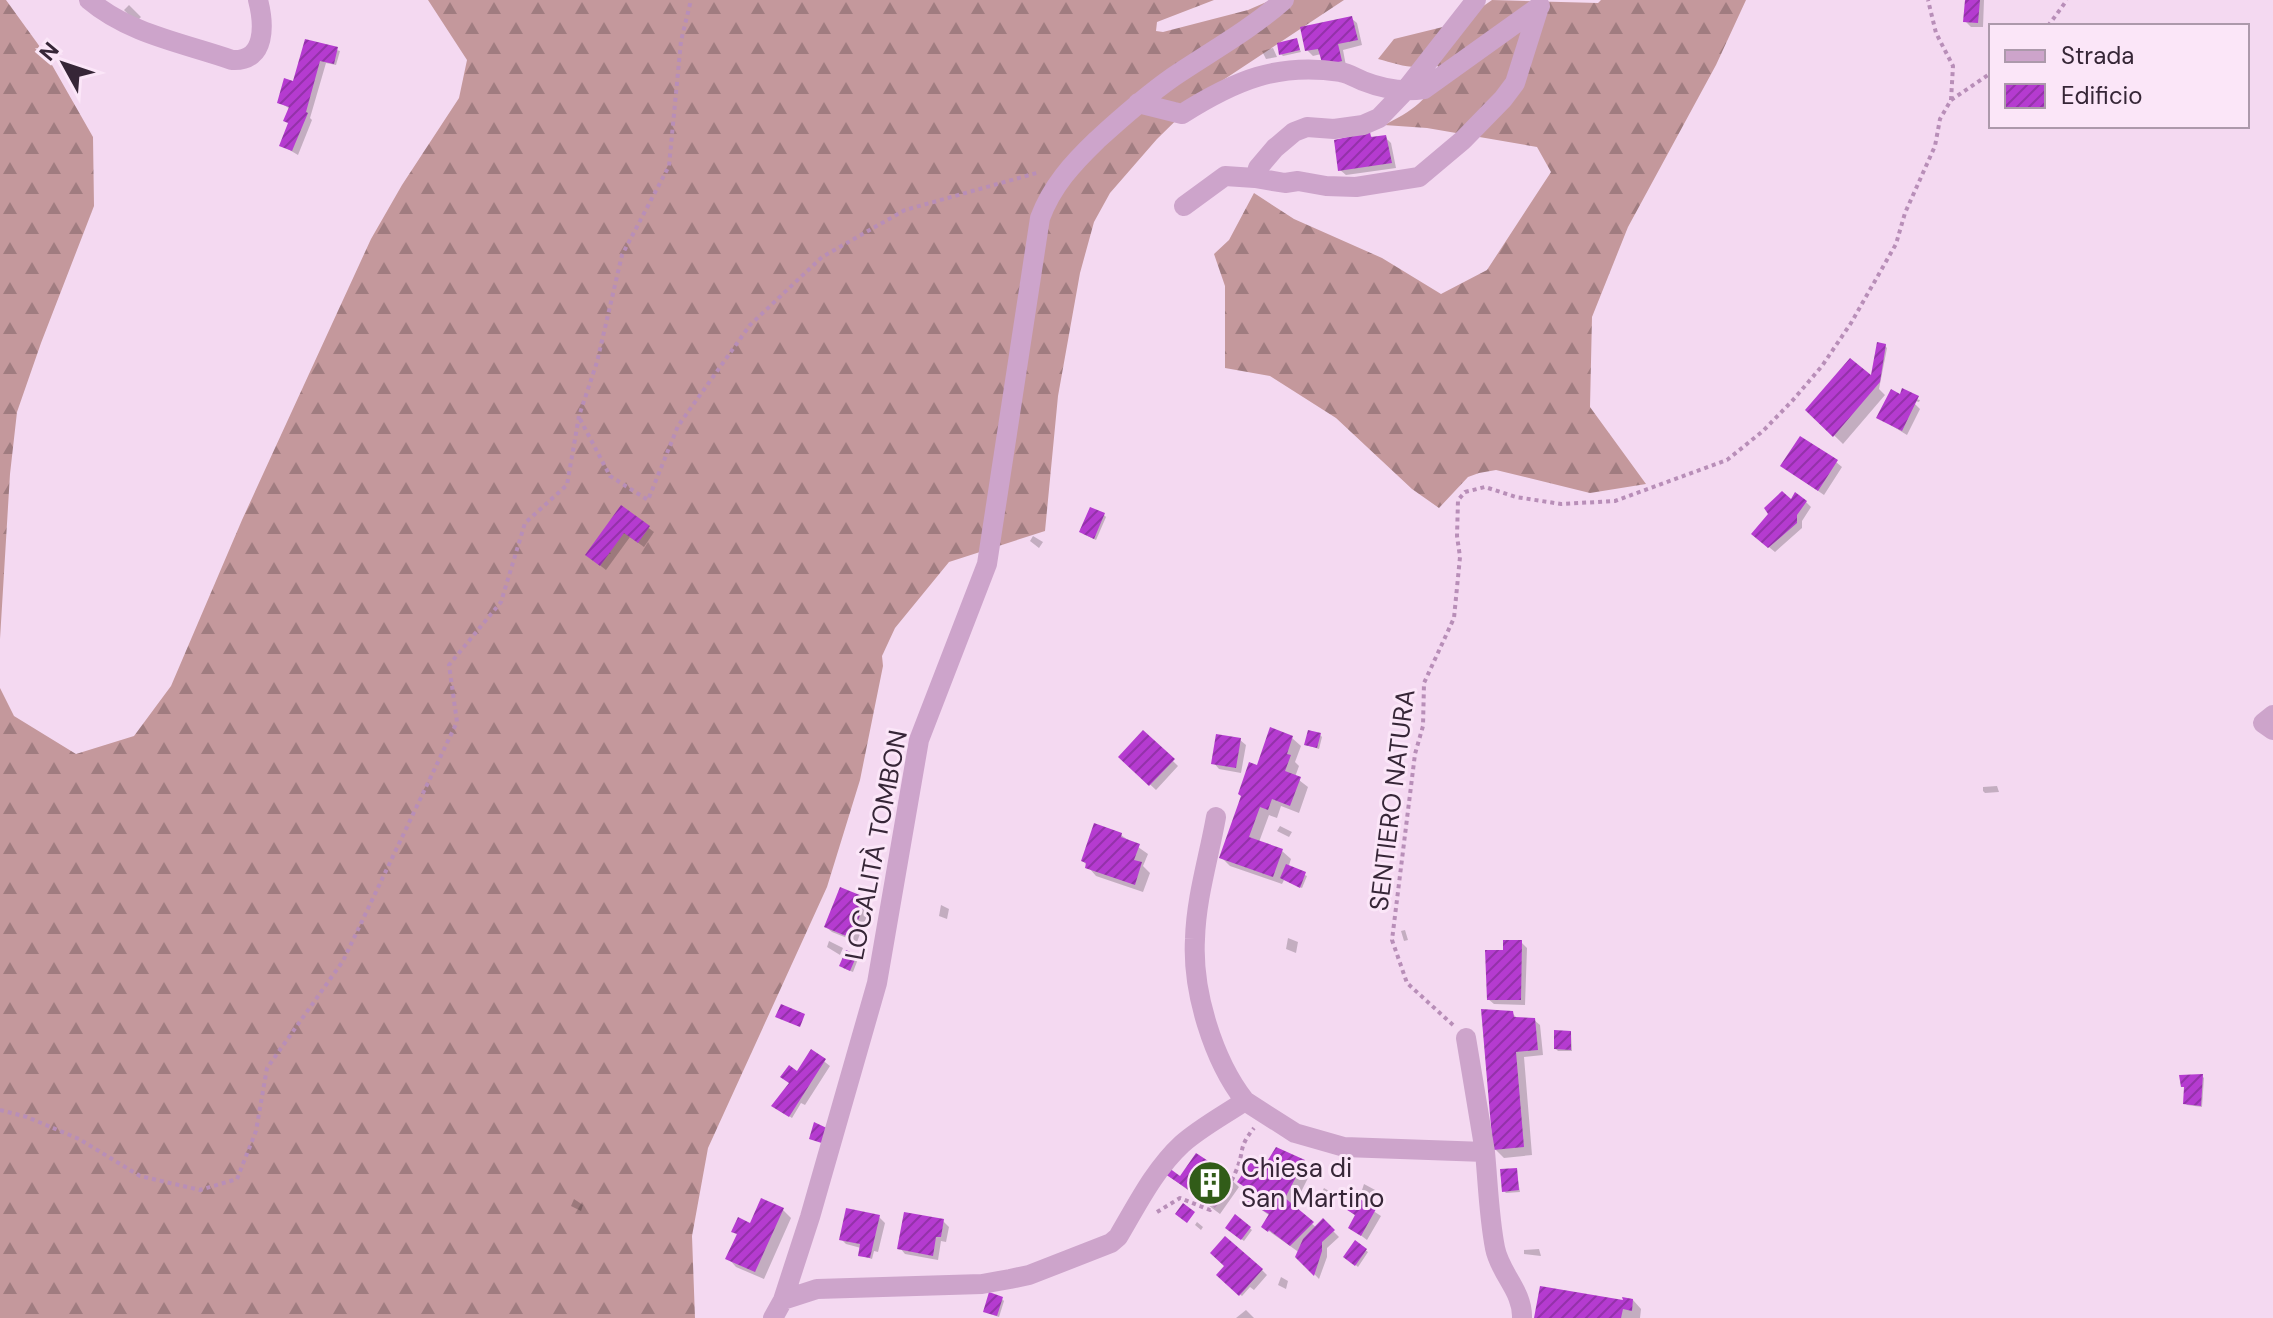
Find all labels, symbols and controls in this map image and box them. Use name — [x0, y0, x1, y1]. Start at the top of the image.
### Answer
north arrow — [24, 24, 104, 104]
legend — [1989, 24, 2249, 128]
text: N — [33, 36, 65, 67]
text: Strada — [2061, 40, 2134, 71]
text: Edificio — [2061, 80, 2143, 111]
street label: SENTIERO NATURA — [1362, 687, 1422, 913]
street label: LOCALITÀ TOMBON — [837, 727, 915, 963]
place label: Chiesa di San Martino — [1241, 1151, 1384, 1215]
building icon: Chiesa di San Martino — [1186, 1159, 1234, 1207]

